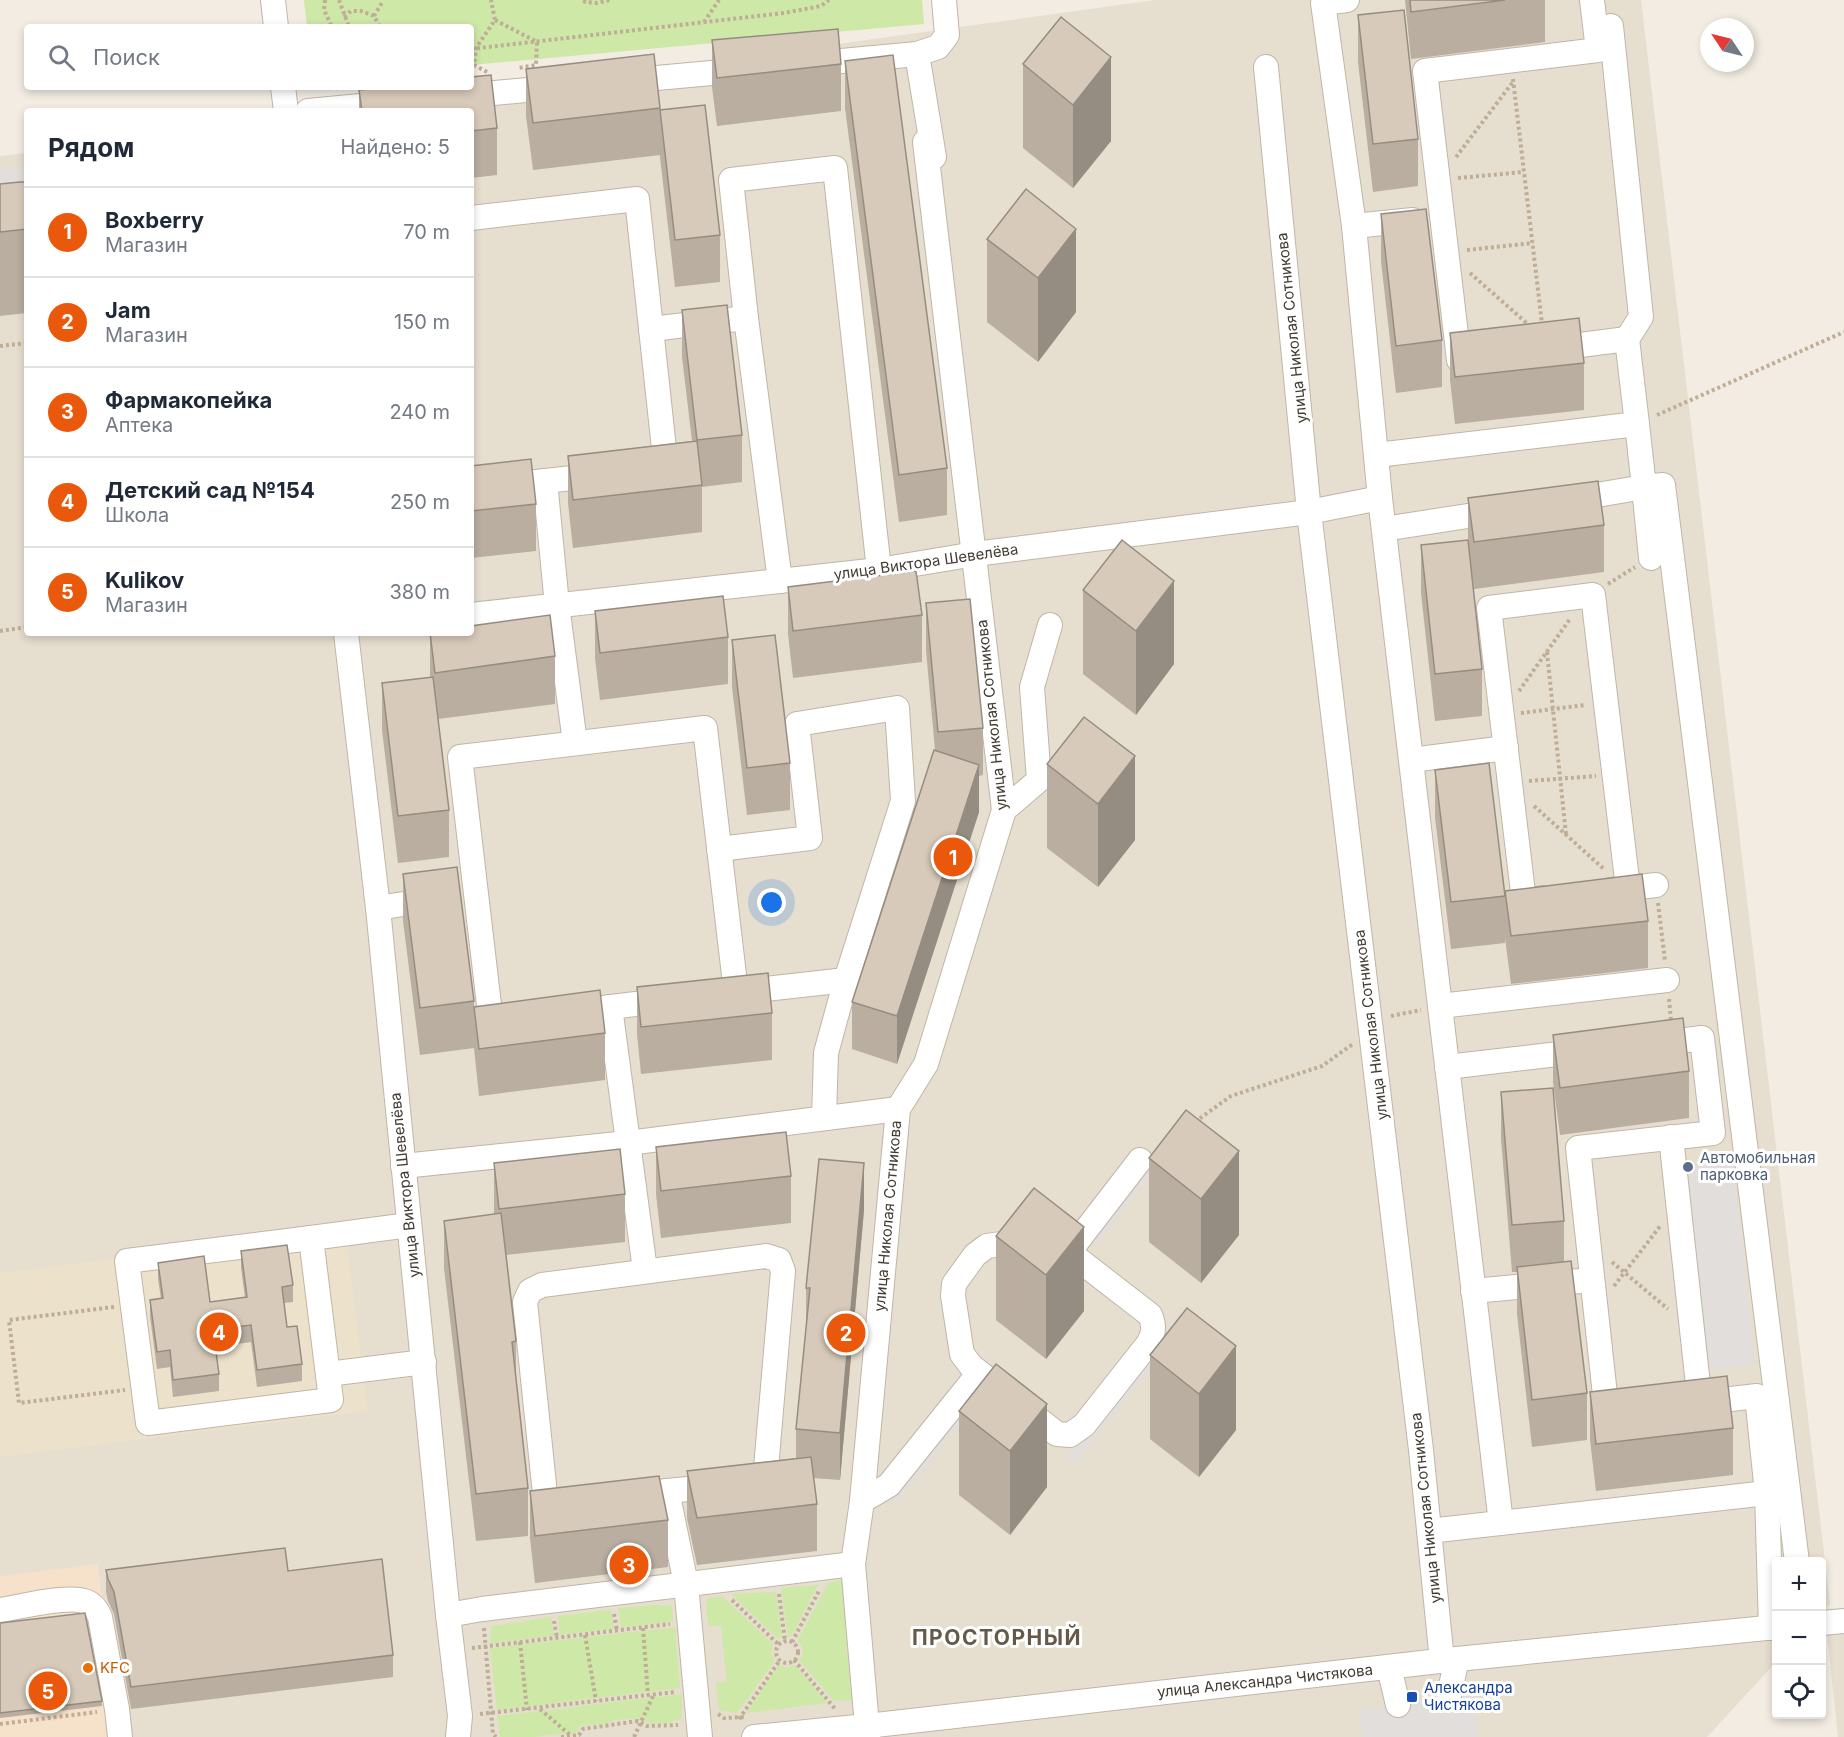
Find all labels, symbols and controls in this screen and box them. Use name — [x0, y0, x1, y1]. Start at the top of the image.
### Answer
north arrow — [1700, 18, 1754, 72]
search box — [24, 24, 474, 90]
icon: search — [45, 41, 78, 74]
text: Поиск — [93, 44, 160, 70]
text: Рядом — [48, 132, 134, 163]
text: Найдено: 5 — [340, 135, 450, 159]
text: Boxberry — [105, 207, 204, 233]
text: 1 — [63, 220, 72, 244]
text: 70 m — [403, 220, 450, 244]
street label: улица Николая Сотникова — [1272, 232, 1311, 424]
text: Магазин — [105, 233, 188, 257]
text: Jam — [105, 297, 151, 323]
text: 2 — [61, 310, 74, 334]
text: 150 m — [394, 310, 450, 334]
text: Магазин — [105, 323, 188, 347]
text: Фармакопейка — [105, 387, 272, 413]
text: 3 — [61, 400, 74, 424]
text: 240 m — [389, 400, 450, 424]
text: Аптека — [105, 413, 173, 437]
text: Детский сад №154 — [105, 477, 315, 503]
text: 4 — [61, 490, 74, 514]
text: 250 m — [390, 490, 450, 514]
text: Школа — [105, 503, 169, 527]
street label: улица Виктора Шевелёва — [833, 539, 1019, 584]
text: Kulikov — [105, 567, 184, 593]
text: 5 — [61, 580, 74, 604]
text: 380 m — [390, 580, 450, 604]
text: Магазин — [105, 593, 188, 617]
street label: улица Николая Сотникова — [972, 619, 1011, 811]
pin: 1 — [934, 834, 972, 880]
your location — [757, 888, 786, 917]
street label: улица Николая Сотникова — [1349, 929, 1392, 1121]
street label: улица Виктора Шевелёва — [385, 1092, 424, 1279]
street label: улица Николая Сотникова — [870, 1120, 905, 1312]
place label: Автомобильная парковка — [1700, 1148, 1815, 1184]
marker: Автомобильная парковка — [1681, 1160, 1695, 1174]
pin: 4 — [200, 1310, 238, 1354]
pin: 2 — [826, 1310, 866, 1356]
street label: улица Николая Сотникова — [1406, 1412, 1445, 1604]
pin: 3 — [610, 1542, 648, 1588]
map controls — [1772, 1557, 1826, 1719]
button: + — [1772, 1557, 1826, 1611]
button: − — [1772, 1611, 1826, 1665]
district label: ПРОСТОРНЫЙ — [912, 1624, 1082, 1650]
place label: KFC — [100, 1658, 130, 1677]
street label: улица Александра Чистякова — [1156, 1660, 1374, 1701]
marker: KFC — [81, 1661, 95, 1675]
button: locate — [1772, 1665, 1826, 1719]
pin: 5 — [28, 1668, 68, 1714]
place label: Александра Чистякова — [1424, 1678, 1513, 1714]
marker: Александра Чистякова — [1405, 1690, 1419, 1704]

